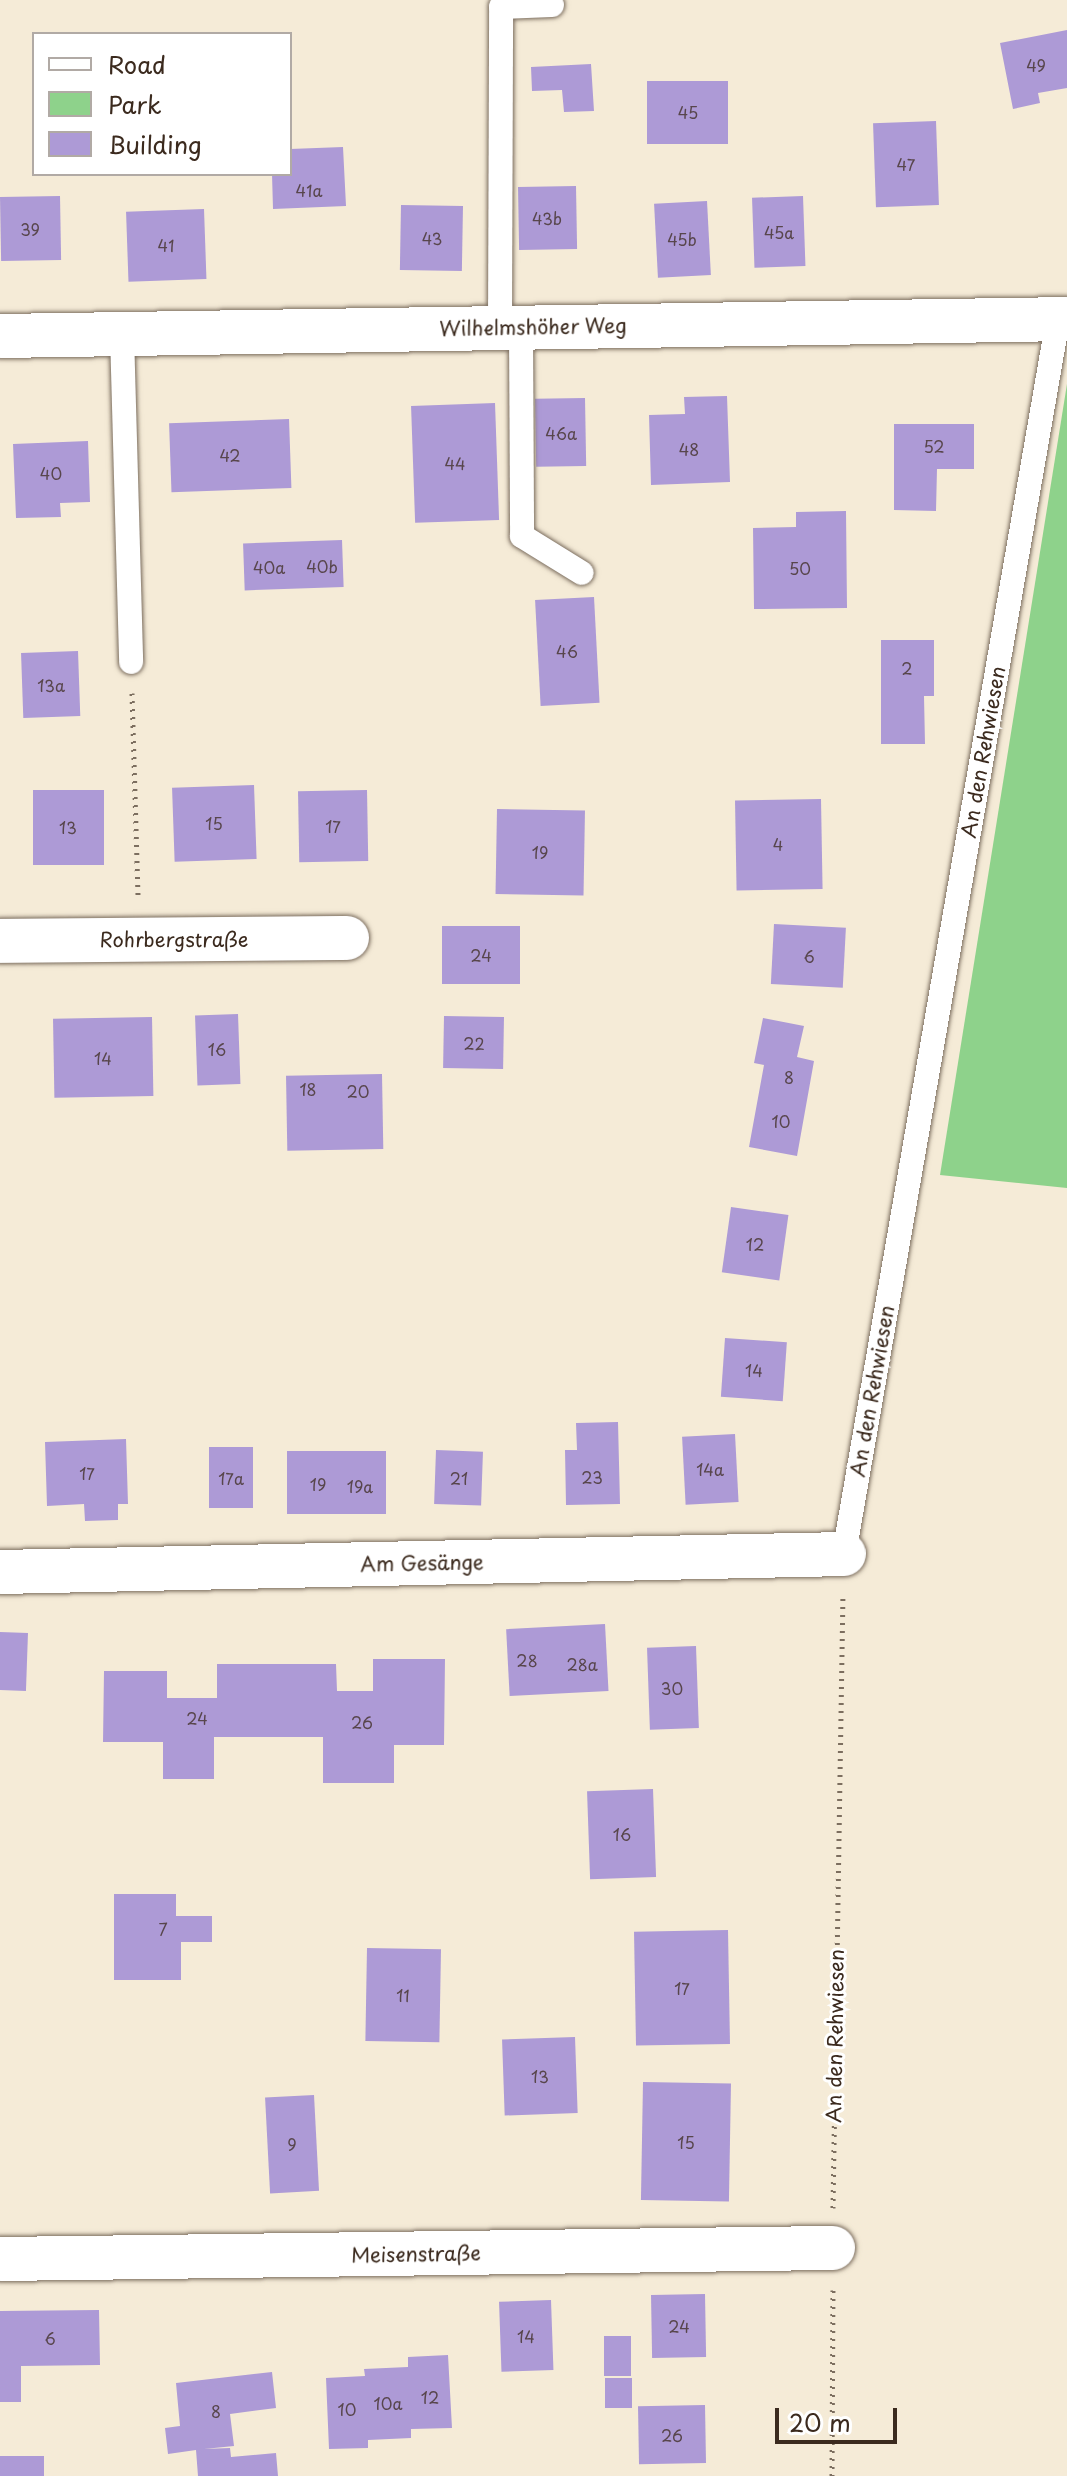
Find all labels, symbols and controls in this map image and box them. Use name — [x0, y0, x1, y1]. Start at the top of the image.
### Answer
legend — [32, 32, 292, 176]
text: Road — [108, 46, 166, 82]
house number: 49 — [1026, 55, 1046, 75]
text: Park — [108, 86, 162, 122]
house number: 45 — [678, 102, 698, 122]
text: Building — [108, 126, 202, 162]
house number: 47 — [897, 154, 915, 174]
house number: 41a — [296, 180, 322, 200]
house number: 43b — [532, 208, 562, 228]
house number: 39 — [20, 219, 40, 239]
house number: 45a — [764, 222, 794, 242]
house number: 43 — [422, 228, 442, 248]
house number: 45b — [667, 229, 697, 249]
house number: 41 — [158, 235, 174, 255]
street label: Wilhelmshöher Weg — [438, 313, 628, 341]
house number: 46a — [545, 423, 577, 443]
house number: 52 — [923, 436, 945, 456]
house number: 48 — [679, 439, 699, 459]
house number: 42 — [219, 445, 241, 465]
house number: 44 — [444, 453, 466, 473]
house number: 40 — [40, 463, 62, 483]
house number: 40b — [306, 556, 338, 576]
house number: 40a — [253, 557, 285, 577]
house number: 50 — [789, 558, 811, 578]
house number: 46 — [556, 641, 578, 661]
house number: 2 — [901, 658, 913, 678]
street label: An den Rehwiesen — [956, 665, 1010, 839]
house number: 13a — [37, 675, 65, 695]
house number: 15 — [205, 813, 223, 833]
house number: 17 — [325, 816, 341, 836]
house number: 13 — [59, 817, 77, 837]
house number: 4 — [773, 834, 783, 854]
house number: 19 — [532, 842, 548, 862]
street label: Rohrbergstraße — [100, 927, 248, 951]
house number: 24 — [470, 945, 492, 965]
house number: 6 — [803, 946, 815, 966]
house number: 22 — [463, 1033, 485, 1053]
house number: 16 — [208, 1039, 226, 1059]
house number: 14 — [94, 1048, 112, 1068]
house number: 8 — [784, 1067, 794, 1087]
house number: 18 — [299, 1079, 317, 1099]
house number: 20 — [347, 1081, 369, 1101]
house number: 10 — [772, 1111, 790, 1131]
house number: 12 — [746, 1234, 764, 1254]
street label: An den Rehwiesen — [845, 1304, 899, 1478]
house number: 14 — [745, 1360, 763, 1380]
house number: 14a — [696, 1459, 724, 1479]
house number: 17 — [79, 1463, 95, 1483]
house number: 23 — [581, 1467, 603, 1487]
house number: 17a — [218, 1468, 244, 1488]
house number: 21 — [450, 1468, 468, 1488]
house number: 19 — [310, 1474, 326, 1494]
house number: 19a — [347, 1476, 373, 1496]
street label: Am Gesänge — [361, 1550, 483, 1576]
house number: 28 — [516, 1650, 538, 1670]
house number: 28a — [566, 1654, 598, 1674]
house number: 30 — [661, 1678, 683, 1698]
house number: 24 — [186, 1708, 208, 1728]
house number: 26 — [351, 1712, 373, 1732]
house number: 16 — [613, 1824, 631, 1844]
house number: 7 — [158, 1919, 168, 1939]
street label: An den Rehwiesen — [821, 1949, 849, 2123]
house number: 17 — [674, 1978, 690, 1998]
house number: 11 — [396, 1985, 410, 2005]
house number: 13 — [531, 2066, 549, 2086]
house number: 15 — [677, 2132, 695, 2152]
house number: 9 — [287, 2134, 297, 2154]
street label: Meisenstraße — [351, 2241, 481, 2267]
house number: 24 — [668, 2316, 690, 2336]
house number: 14 — [517, 2326, 535, 2346]
house number: 6 — [44, 2328, 56, 2348]
house number: 12 — [421, 2387, 439, 2407]
scale bar — [779, 2392, 901, 2442]
house number: 10a — [374, 2393, 402, 2413]
house number: 10 — [338, 2399, 356, 2419]
house number: 8 — [211, 2401, 221, 2421]
text: 20 m — [789, 2404, 851, 2440]
house number: 26 — [661, 2425, 683, 2445]

